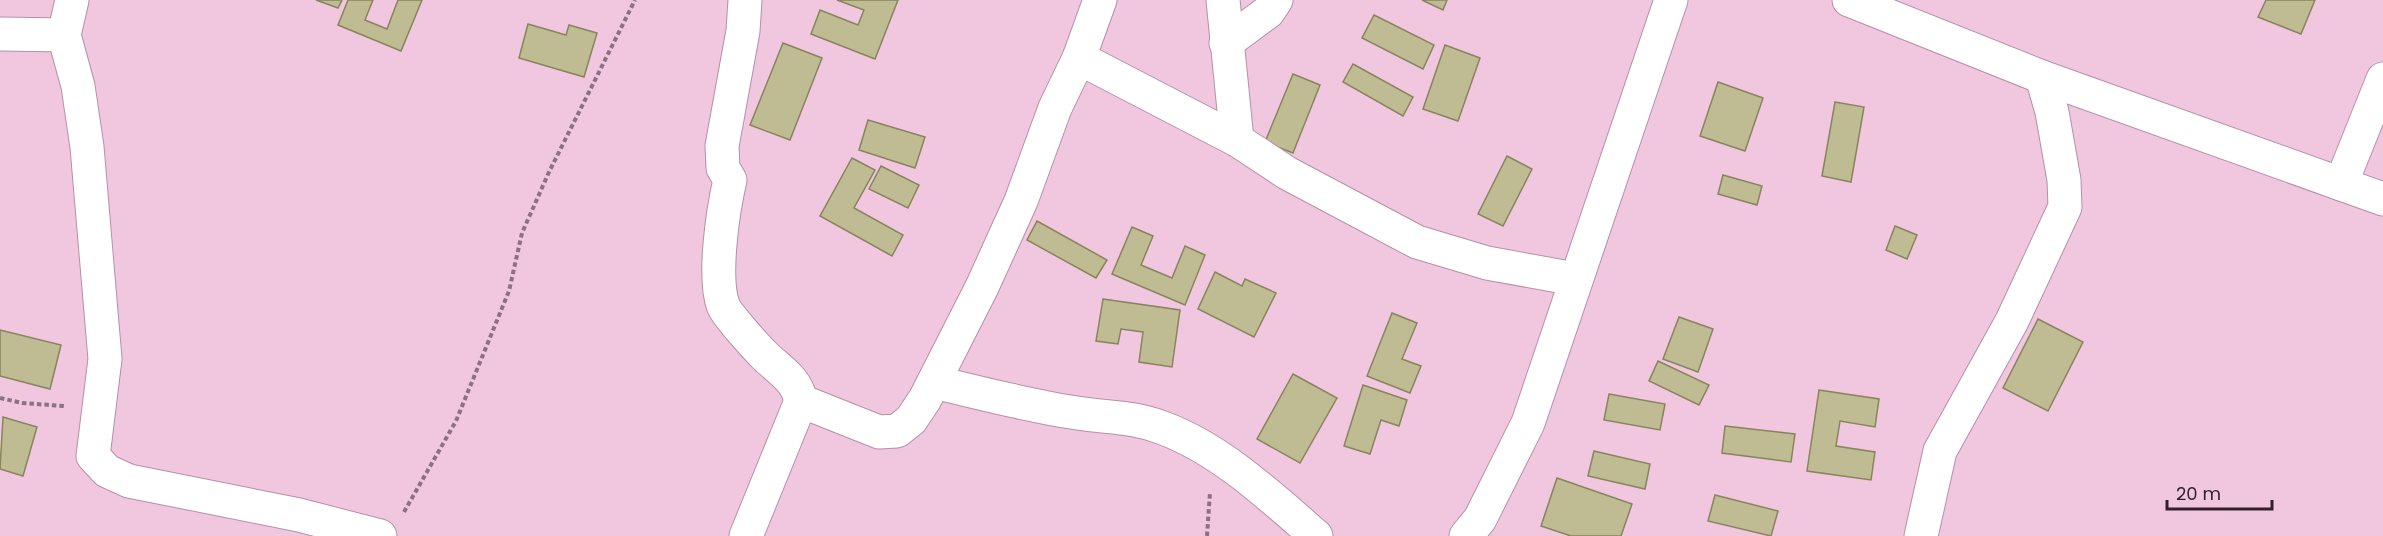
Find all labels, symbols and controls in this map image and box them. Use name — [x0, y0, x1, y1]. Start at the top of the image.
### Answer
scale bar — [2167, 473, 2272, 511]
text: 20 m — [2176, 481, 2221, 506]

